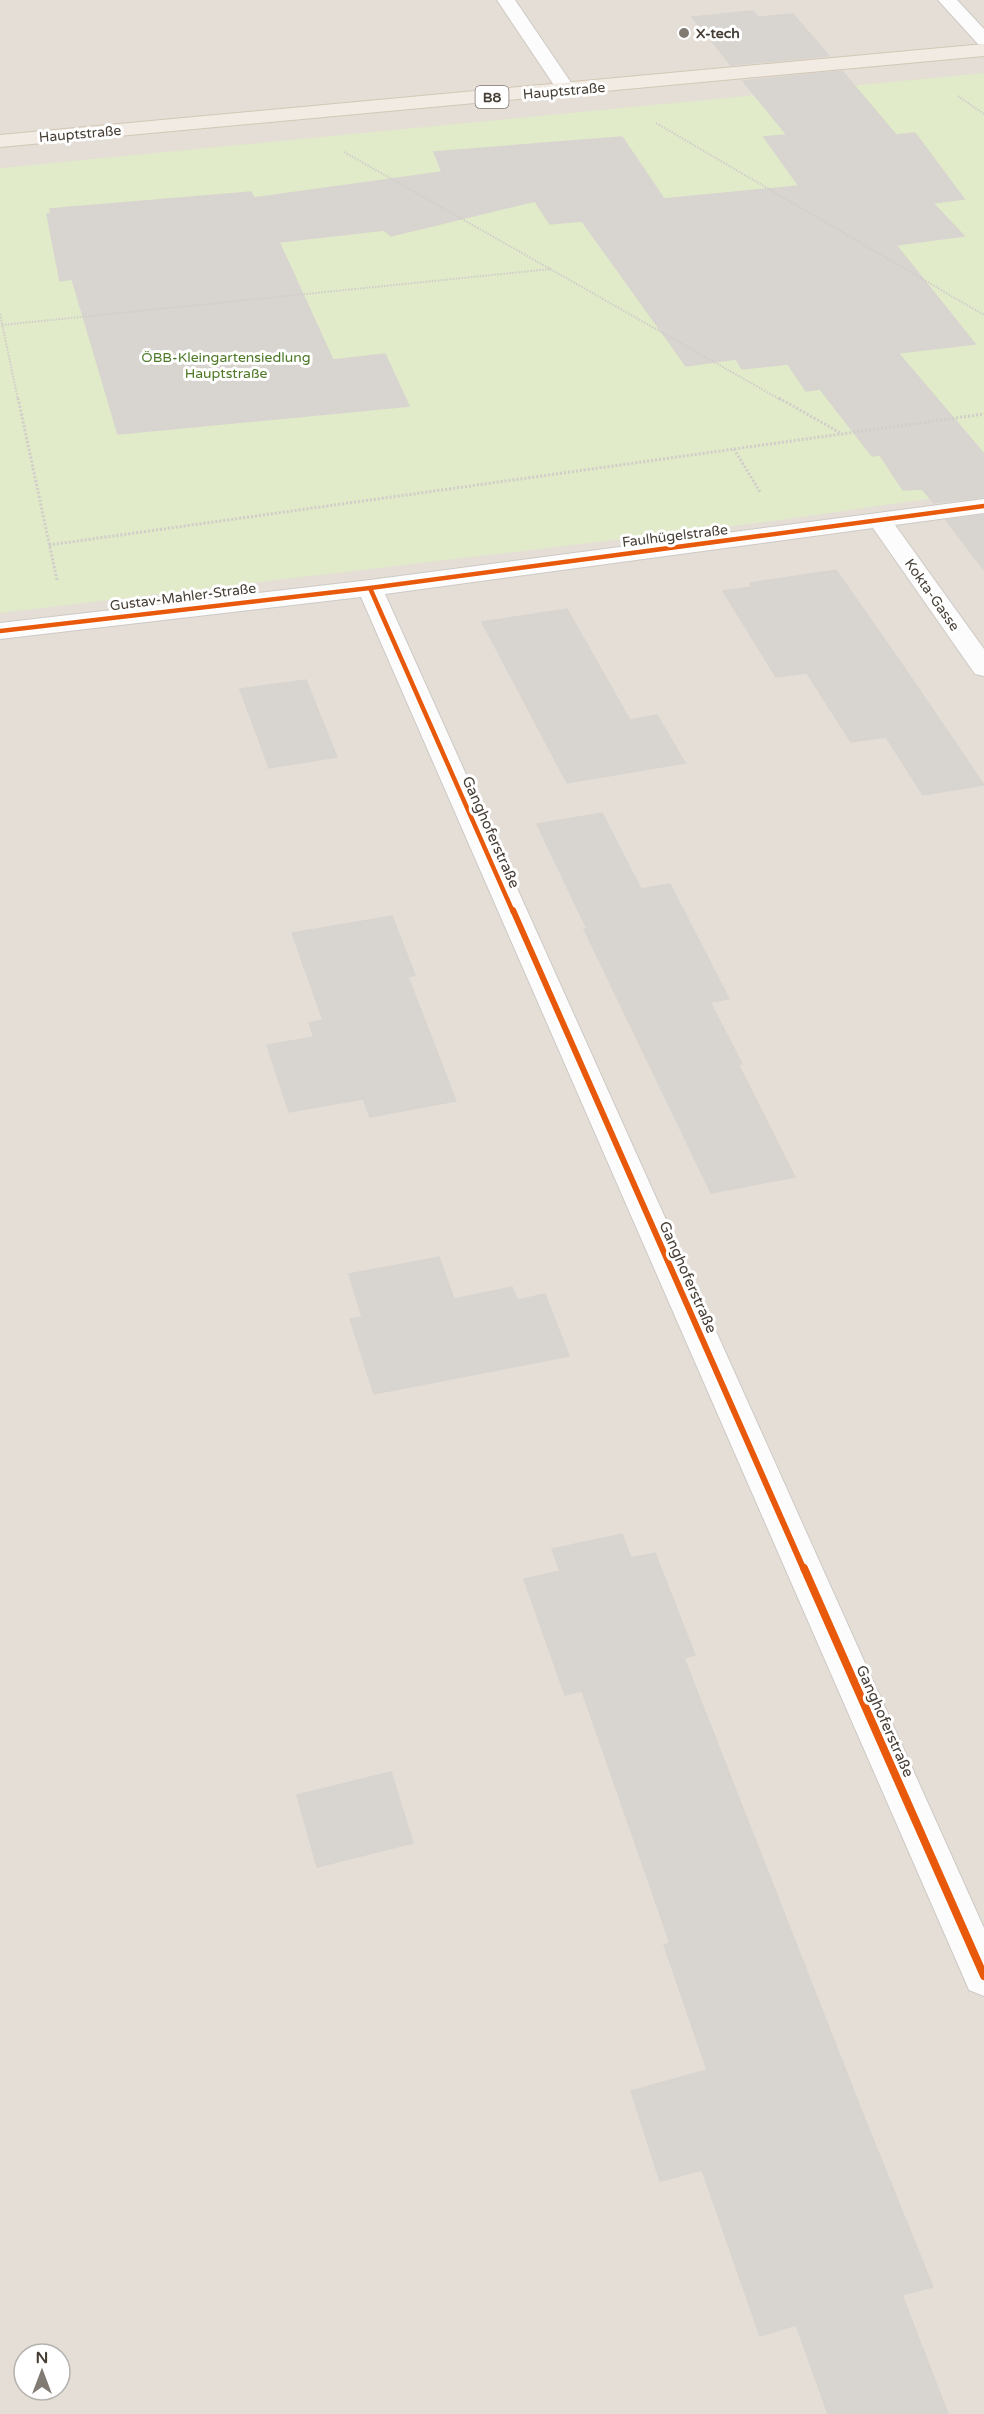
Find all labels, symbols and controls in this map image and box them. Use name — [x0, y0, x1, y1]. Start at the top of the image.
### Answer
place label: X-tech — [696, 25, 740, 42]
marker: X-tech — [677, 26, 691, 40]
street label: Hauptstraße — [522, 79, 606, 103]
road number: B8 — [476, 86, 508, 108]
street label: Hauptstraße — [38, 122, 122, 146]
park label: ÖBB-Kleingartensiedlung Hauptstraße — [141, 349, 311, 382]
street label: Faulhügelstraße — [621, 521, 729, 551]
street label: Kokta-Gasse — [901, 556, 963, 634]
street label: Gustav-Mahler-Straße — [109, 580, 257, 614]
street label: Ganghoferstraße — [458, 773, 524, 891]
street label: Ganghoferstraße — [655, 1218, 721, 1336]
street label: Ganghoferstraße — [852, 1662, 918, 1780]
north arrow — [12, 2342, 72, 2402]
text: N — [36, 2348, 48, 2368]

